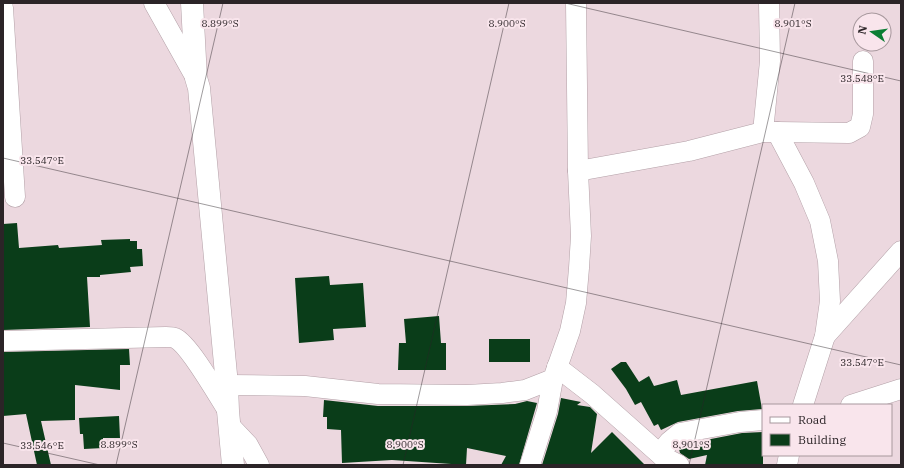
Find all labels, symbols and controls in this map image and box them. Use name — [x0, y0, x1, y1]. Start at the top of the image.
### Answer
north arrow — [852, 12, 892, 52]
text: 8.899°S — [201, 17, 239, 30]
text: 8.900°S — [488, 17, 526, 30]
text: 8.901°S — [774, 17, 812, 30]
text: N — [854, 24, 870, 36]
text: 33.548°E — [840, 72, 884, 85]
text: 33.547°E — [20, 154, 64, 167]
text: 33.547°E — [840, 356, 884, 369]
legend — [762, 404, 892, 456]
text: Road — [798, 412, 827, 427]
text: Building — [798, 432, 846, 447]
text: 8.899°S — [100, 438, 138, 451]
text: 8.900°S — [386, 438, 424, 451]
text: 8.901°S — [672, 438, 710, 451]
text: 33.546°E — [20, 439, 64, 452]

